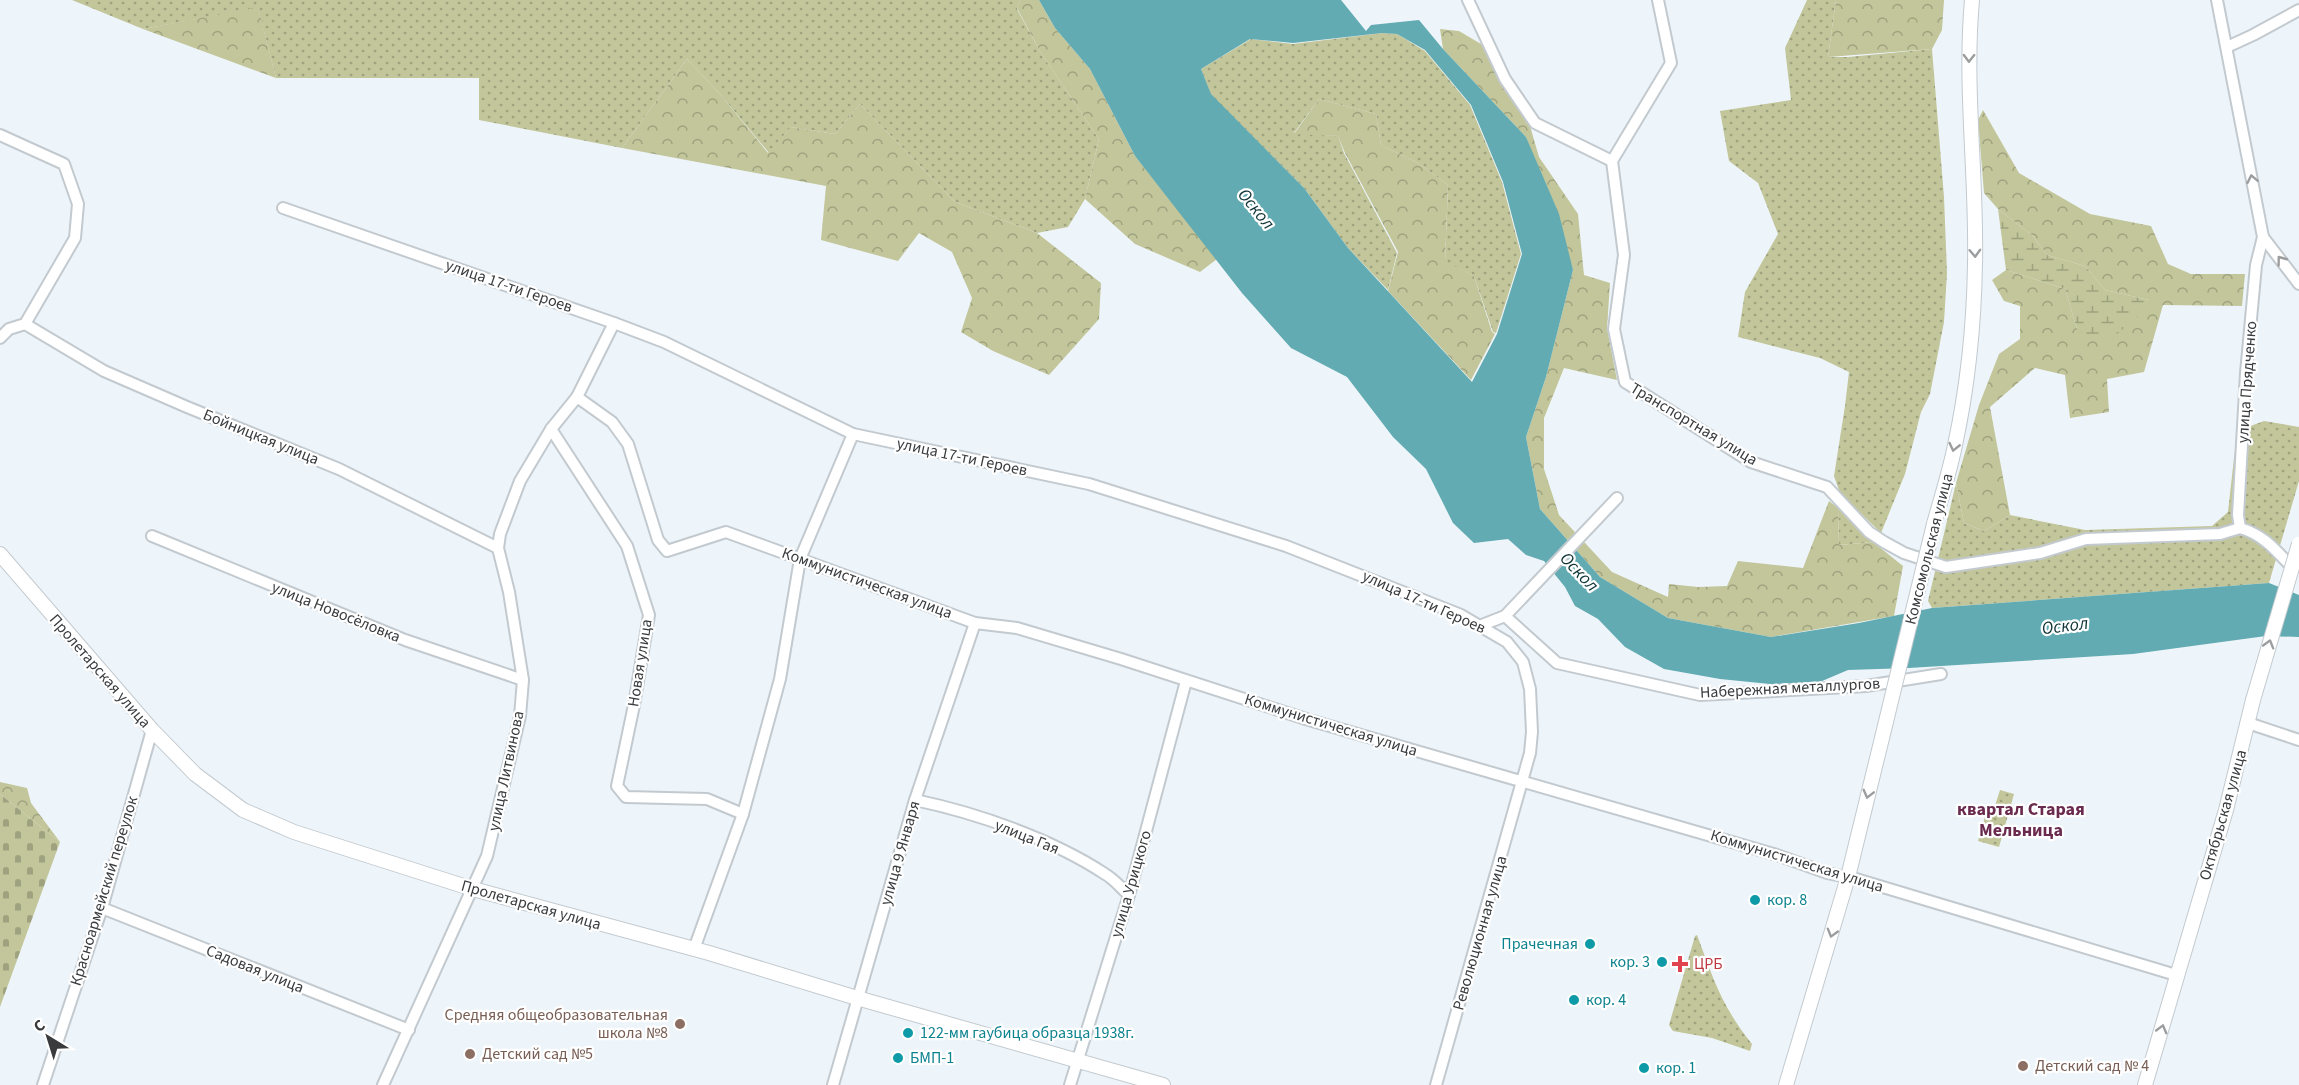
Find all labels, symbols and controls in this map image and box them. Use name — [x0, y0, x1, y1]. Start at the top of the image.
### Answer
one-way arrow — [1962, 54, 1975, 63]
one-way arrow — [2246, 175, 2259, 185]
water label: Оскол — [1232, 183, 1280, 235]
one-way arrow — [1969, 249, 1981, 258]
street label: улица 17-ти Героев — [443, 254, 575, 318]
one-way arrow — [2278, 256, 2289, 267]
street label: улица Прядченко — [2232, 320, 2262, 444]
street label: Транспортная улица — [1626, 377, 1762, 471]
street label: Бойницкая улица — [200, 404, 322, 470]
street label: улица 17-ти Героев — [895, 432, 1029, 482]
one-way arrow — [1949, 441, 1962, 451]
street label: Комсомольская улица — [1900, 471, 1958, 627]
street label: Коммунистическая улица — [779, 542, 955, 624]
water label: Оскол — [1554, 547, 1604, 597]
street label: улица 17-ти Героев — [1359, 565, 1489, 639]
street label: улица Новосёловка — [268, 576, 404, 648]
street label: Пролетарская улица — [44, 609, 156, 733]
water label: Оскол — [2040, 611, 2090, 641]
street label: Новая улица — [622, 617, 658, 709]
one-way arrow — [2262, 639, 2275, 649]
street label: Набережная металлургов — [1699, 672, 1881, 704]
street label: Коммунистическая улица — [1242, 688, 1420, 762]
street label: улица Литвинова — [482, 709, 530, 833]
street label: Октябрьская улица — [2194, 747, 2252, 883]
one-way arrow — [1863, 789, 1876, 799]
street label: Красноармейский переулок — [65, 793, 143, 989]
district label: квартал Старая Мельница — [1957, 797, 2085, 843]
street label: улица 9 Января — [875, 798, 925, 908]
street label: улица Гая — [991, 814, 1063, 860]
street label: Коммунистическая улица — [1708, 824, 1886, 898]
street label: улица Урицкого — [1105, 828, 1157, 940]
street label: Революционная улица — [1447, 853, 1513, 1013]
street label: Пролетарская улица — [458, 874, 604, 936]
place label: кор. 8 — [1767, 889, 1807, 911]
marker: кор. 8 — [1748, 893, 1762, 907]
one-way arrow — [1827, 927, 1839, 938]
place label: Прачечная — [1501, 933, 1578, 955]
marker: Прачечная — [1583, 937, 1597, 951]
street label: Садовая улица — [203, 939, 307, 999]
place label: кор. 3 — [1610, 951, 1650, 973]
place label: ЦРБ — [1694, 953, 1722, 975]
marker: кор. 3 — [1655, 955, 1669, 969]
marker: ЦРБ — [1671, 955, 1689, 973]
place label: кор. 4 — [1586, 989, 1626, 1011]
marker: кор. 4 — [1567, 993, 1581, 1007]
place label: Средняя общеобразовательная школа №8 — [445, 1004, 668, 1044]
north arrow — [18, 1007, 78, 1067]
text: С — [29, 1014, 50, 1038]
marker: Средняя общеобразовательная школа №8 — [673, 1017, 687, 1031]
place label: 122-мм гаубица образца 1938г. — [920, 1022, 1134, 1044]
one-way arrow — [2155, 1024, 2167, 1035]
marker: 122-мм гаубица образца 1938г. — [901, 1026, 915, 1040]
place label: Детский сад №5 — [482, 1043, 593, 1065]
marker: Детский сад №5 — [463, 1047, 477, 1061]
place label: БМП-1 — [910, 1047, 954, 1069]
marker: БМП-1 — [891, 1051, 905, 1065]
place label: Детский сад № 4 — [2035, 1055, 2149, 1077]
place label: кор. 1 — [1656, 1057, 1696, 1079]
marker: Детский сад № 4 — [2016, 1059, 2030, 1073]
marker: кор. 1 — [1637, 1061, 1651, 1075]

